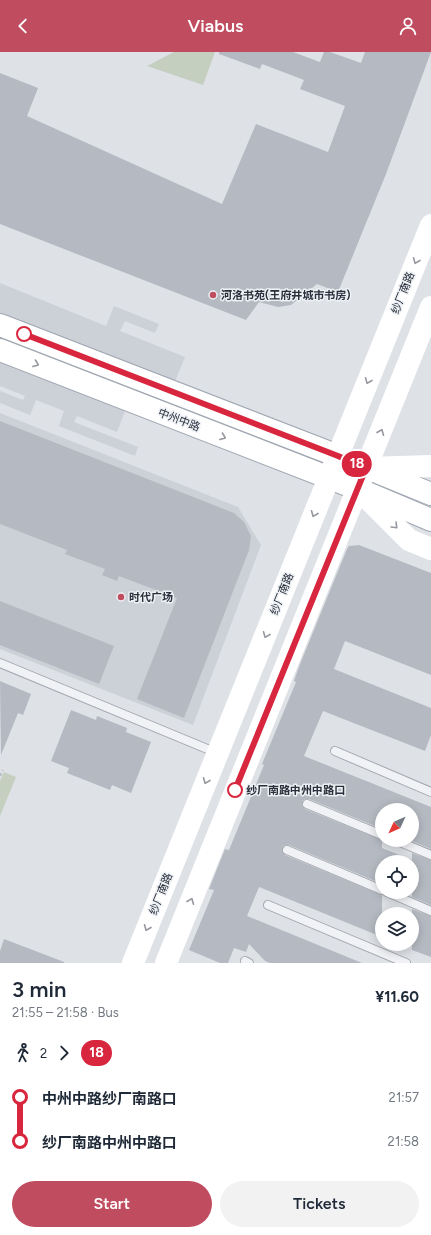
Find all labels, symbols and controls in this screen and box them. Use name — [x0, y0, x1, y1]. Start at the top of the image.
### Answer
icon: back — [12, 15, 34, 37]
text: Viabus — [188, 15, 243, 37]
icon: person — [397, 15, 419, 37]
one-way arrow — [413, 257, 421, 264]
street label: 纱厂南路 — [389, 270, 417, 316]
place label: 河洛书苑(王府井城市书房) — [221, 289, 350, 302]
marker: 河洛书苑(王府井城市书房) — [208, 290, 218, 300]
unlabelled marker — [16, 326, 32, 342]
one-way arrow — [33, 359, 40, 367]
one-way arrow — [364, 378, 372, 385]
street label: 中州中路 — [156, 406, 202, 434]
one-way arrow — [376, 428, 384, 435]
one-way arrow — [219, 432, 226, 440]
line badge: 18 — [339, 451, 375, 477]
text: 18 — [350, 455, 364, 472]
one-way arrow — [311, 511, 319, 518]
one-way arrow — [390, 521, 398, 529]
street label: 纱厂南路 — [268, 571, 296, 617]
place label: 时代广场 — [129, 591, 173, 604]
marker: 时代广场 — [116, 592, 126, 602]
one-way arrow — [262, 631, 270, 638]
one-way arrow — [203, 778, 211, 785]
marker: 纱厂南路中州中路口 — [227, 782, 243, 798]
place label: 纱厂南路中州中路口 — [246, 784, 345, 797]
north arrow — [375, 803, 419, 847]
map controls — [375, 803, 419, 951]
button: locate — [375, 855, 419, 899]
street label: 纱厂南路 — [147, 871, 175, 917]
one-way arrow — [186, 897, 194, 904]
button: layers — [375, 907, 419, 951]
one-way arrow — [144, 923, 152, 931]
text: 3 min — [12, 976, 66, 1003]
text: ¥11.60 — [375, 988, 419, 1006]
text: 21:55 – 21:58 · Bus — [12, 1005, 119, 1020]
icon: walk — [12, 1042, 34, 1064]
icon: forward — [53, 1042, 75, 1064]
text: 18 — [89, 1044, 104, 1061]
text: 2 — [40, 1046, 47, 1061]
text: 中州中路纱厂南路口 — [42, 1090, 177, 1108]
text: 21:57 — [389, 1090, 419, 1105]
text: 纱厂南路中州中路口 — [42, 1134, 177, 1152]
text: 21:58 — [388, 1134, 419, 1149]
button: Start — [12, 1181, 212, 1227]
button: Tickets — [220, 1181, 419, 1227]

